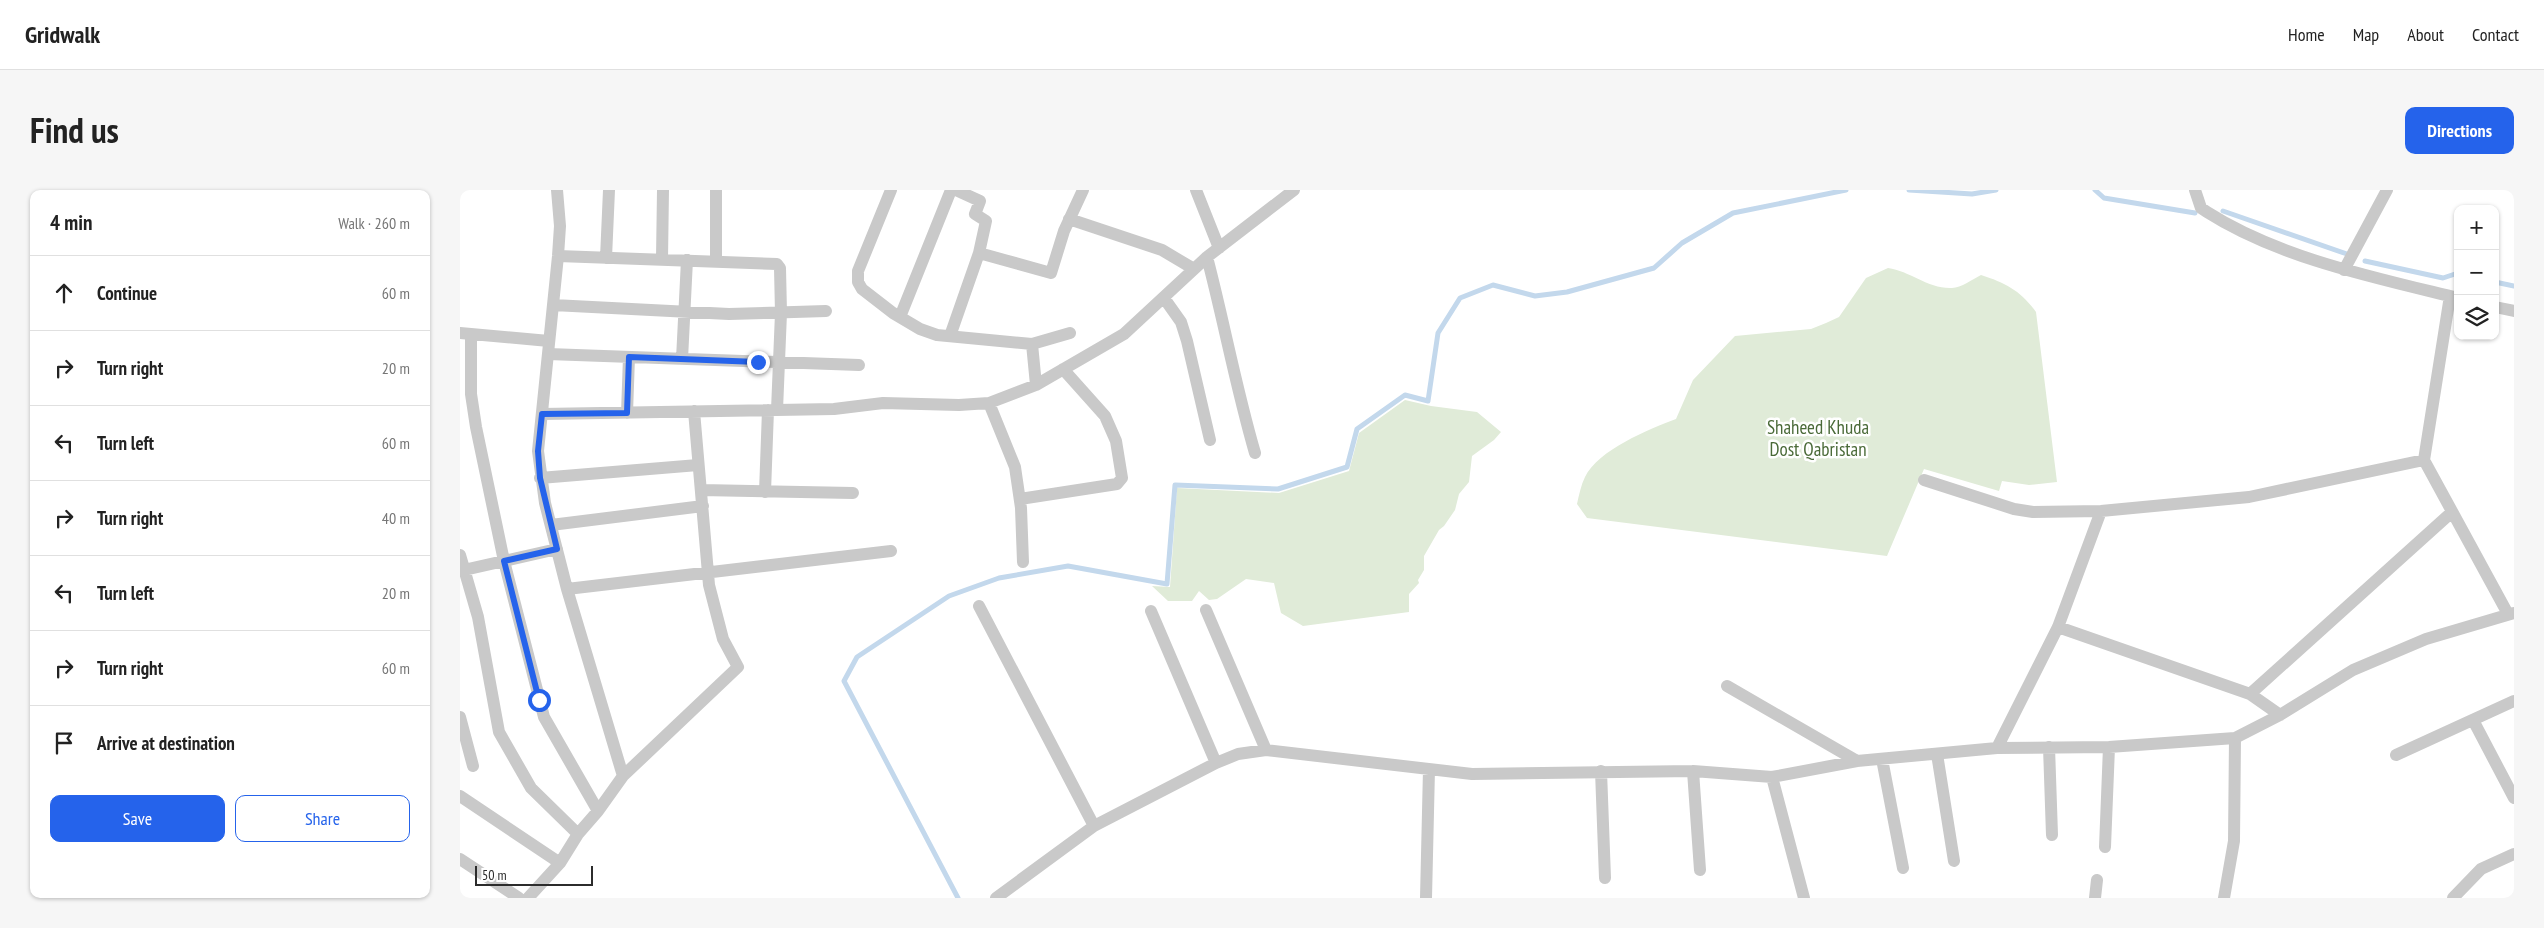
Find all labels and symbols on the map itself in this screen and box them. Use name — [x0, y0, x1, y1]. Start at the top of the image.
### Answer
route end — [747, 351, 770, 374]
park label: Shaheed Khuda Dost Qabristan — [1767, 415, 1869, 461]
route start — [528, 689, 551, 712]
scale bar — [475, 863, 592, 886]

